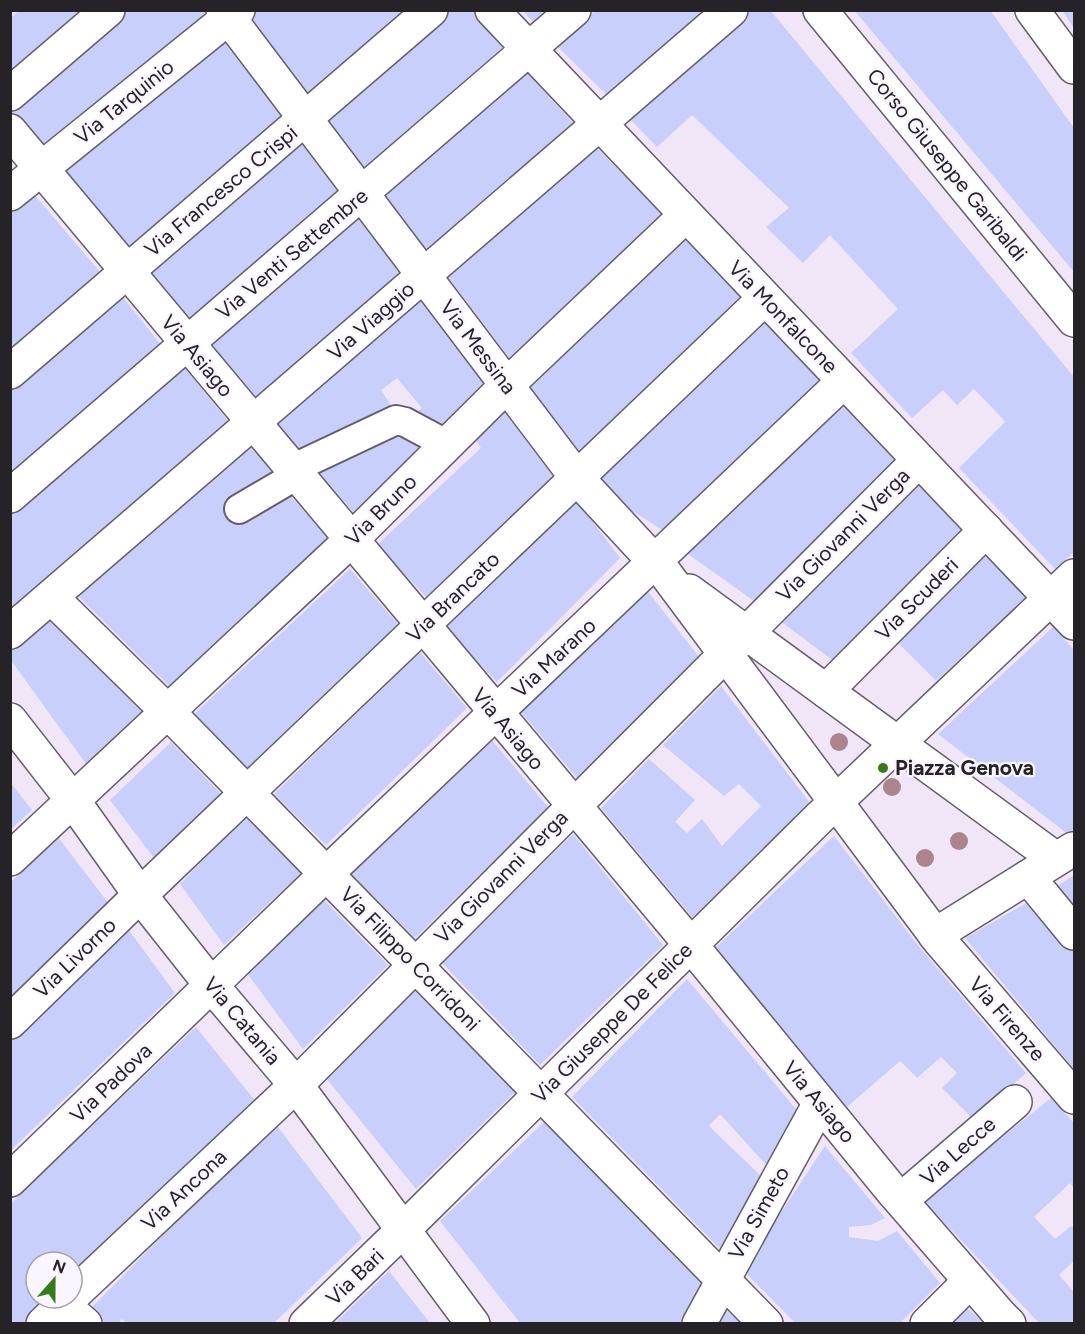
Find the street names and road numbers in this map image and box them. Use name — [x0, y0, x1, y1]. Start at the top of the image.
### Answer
street label: Via Tarquinio — [69, 54, 179, 149]
street label: Corso Giuseppe Garibaldi — [862, 63, 1033, 266]
street label: Via Francesco Crispi — [139, 119, 302, 262]
street label: Via Venti Settembre — [211, 183, 373, 324]
street label: Via Monfalcone — [723, 255, 843, 378]
street label: Via Viaggio — [322, 276, 419, 365]
street label: Via Messina — [435, 295, 522, 399]
street label: Via Asiago — [156, 310, 239, 402]
street label: Via Giovanni Verga — [771, 463, 915, 607]
street label: Via Bruno — [340, 469, 422, 551]
street label: Via Brancato — [401, 546, 504, 647]
street label: Via Scuderi — [870, 552, 963, 645]
street label: Via Marano — [507, 613, 601, 703]
street label: Via Asiago — [467, 683, 550, 775]
street label: Via Giovanni Verga — [429, 805, 573, 949]
street label: Via Filippo Corridoni — [335, 881, 486, 1036]
street label: Via Livorno — [28, 912, 121, 1003]
street label: Via Giuseppe De Felice — [526, 937, 697, 1108]
street label: Via Firenze — [964, 971, 1051, 1066]
street label: Via Catania — [198, 972, 286, 1070]
street label: Via Padova — [65, 1038, 157, 1128]
street label: Via Asiago — [778, 1056, 861, 1148]
street label: Via Lecce — [915, 1111, 1001, 1190]
street label: Via Ancona — [136, 1144, 231, 1235]
street label: Via Simeto — [723, 1162, 794, 1264]
street label: Via Bari — [320, 1243, 389, 1310]

